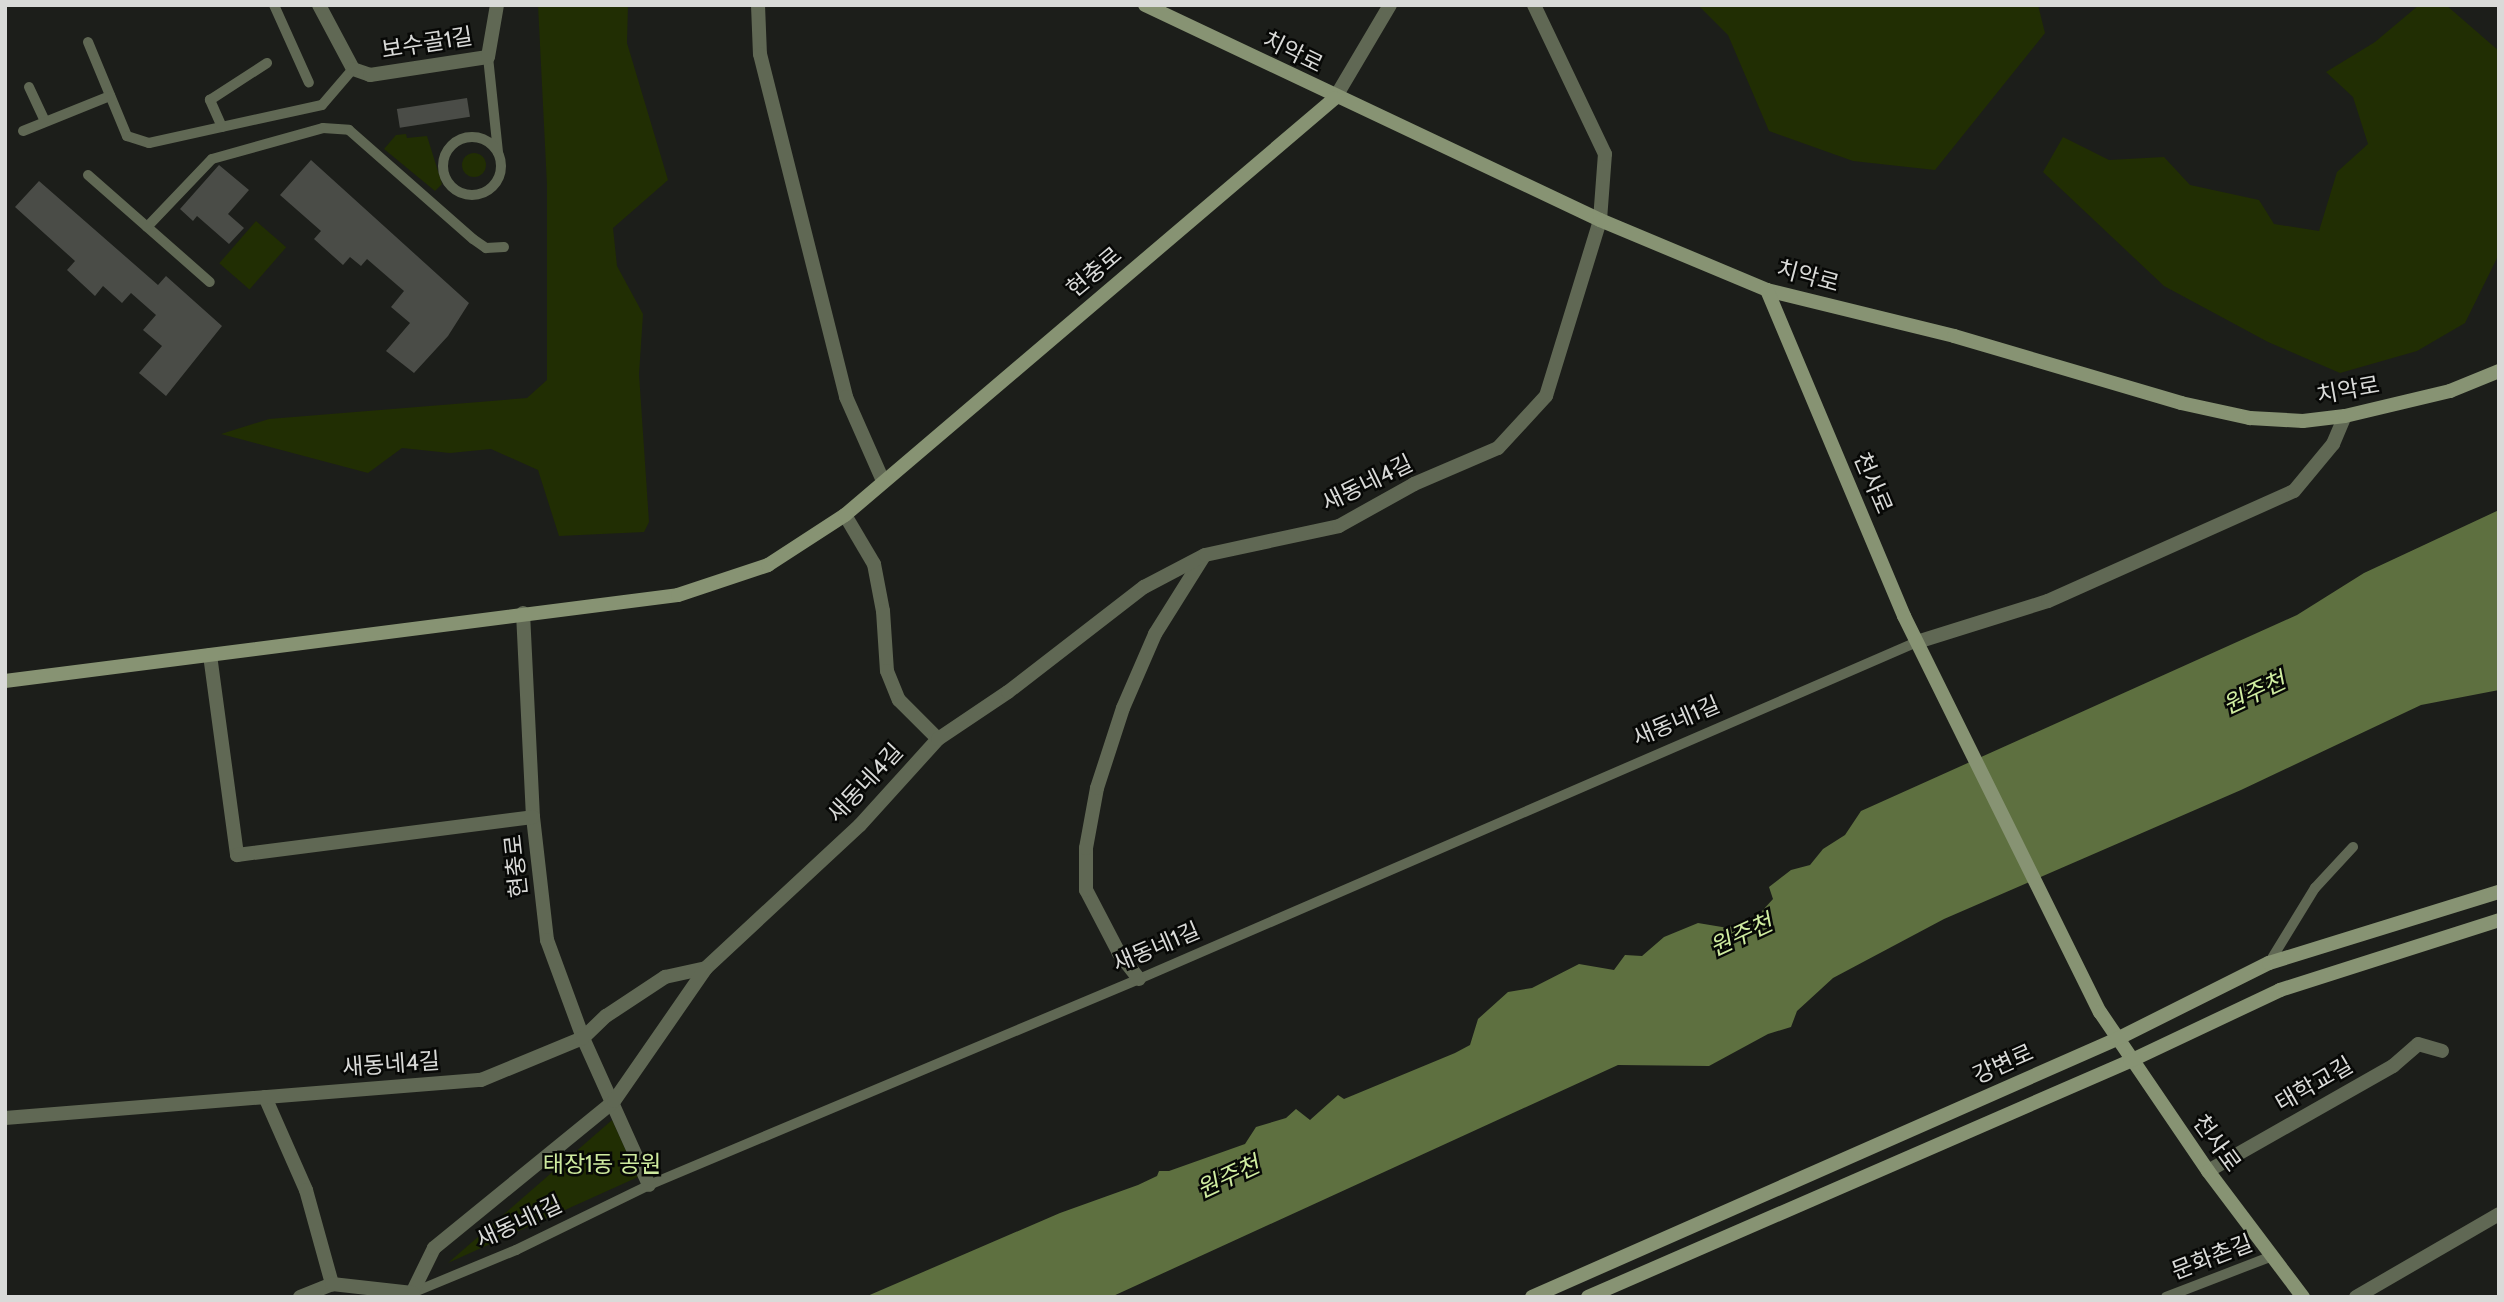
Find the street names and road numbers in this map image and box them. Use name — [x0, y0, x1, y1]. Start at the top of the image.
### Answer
street label: 보수골1길 — [379, 22, 475, 64]
street label: 치악로 — [1258, 26, 1328, 78]
street label: 현충로 — [1061, 241, 1127, 303]
street label: 치악로 — [1774, 254, 1842, 298]
street label: 치악로 — [2314, 371, 2382, 409]
street label: 천사로 — [1848, 448, 1898, 518]
street label: 새동네4길 — [1317, 449, 1417, 517]
street label: 새동네1길 — [1628, 690, 1724, 752]
street label: 새동네4길 — [822, 738, 908, 828]
street label: 현충로 — [499, 833, 533, 899]
street label: 새동네1길 — [1108, 916, 1204, 978]
street label: 강변로 — [1968, 1038, 2038, 1090]
street label: 새동네4길 — [341, 1047, 441, 1081]
street label: 태학교길 — [2270, 1051, 2358, 1117]
street label: 천사로 — [2187, 1109, 2247, 1177]
street label: 새동네1길 — [471, 1190, 567, 1254]
street label: 문화촌길 — [2168, 1229, 2256, 1285]

